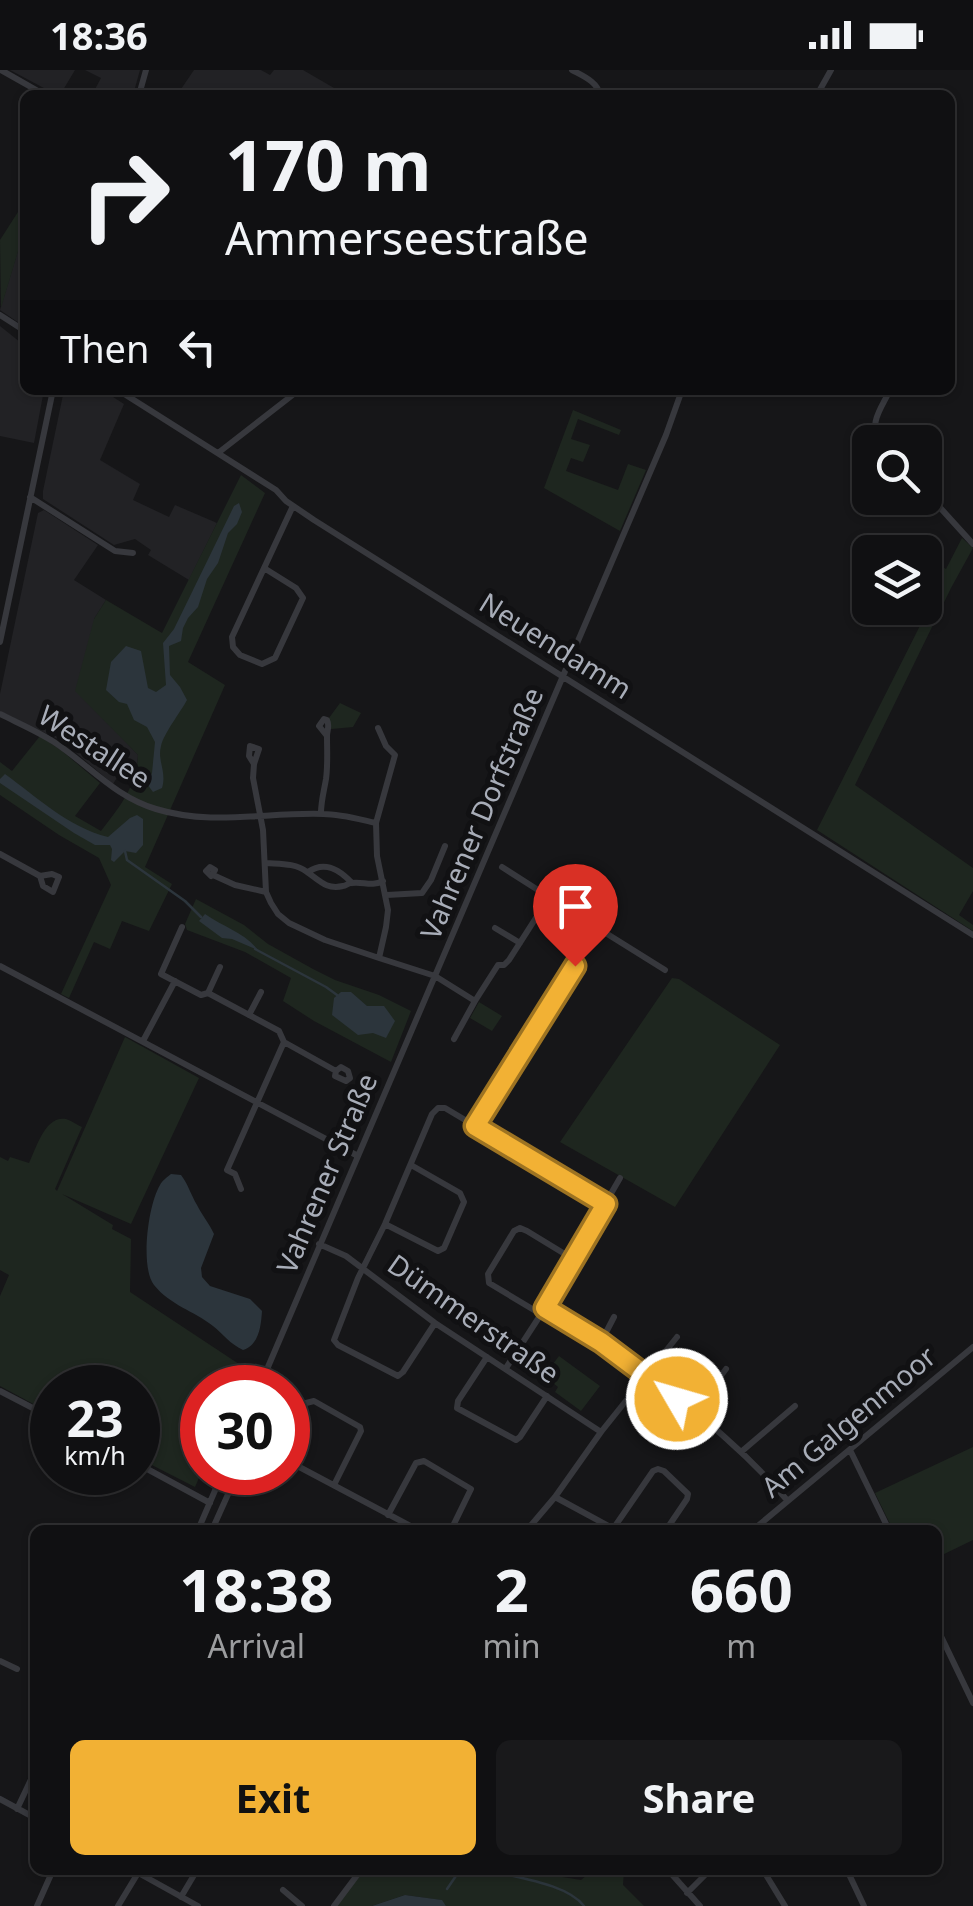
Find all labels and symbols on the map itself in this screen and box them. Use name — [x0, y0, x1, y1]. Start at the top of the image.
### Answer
street label: Neuendamm — [473, 583, 639, 707]
street label: Vahrener Dorfstraße — [411, 681, 551, 945]
street label: Westallee — [32, 696, 158, 796]
pin — [533, 864, 618, 967]
street label: Vahrener Straße — [267, 1067, 385, 1279]
street label: Dümmerstraße — [381, 1245, 567, 1391]
street label: Am Galgenmoor — [753, 1337, 944, 1505]
position arrow — [625, 1347, 729, 1451]
speed limit sign: 30 — [180, 1365, 310, 1495]

